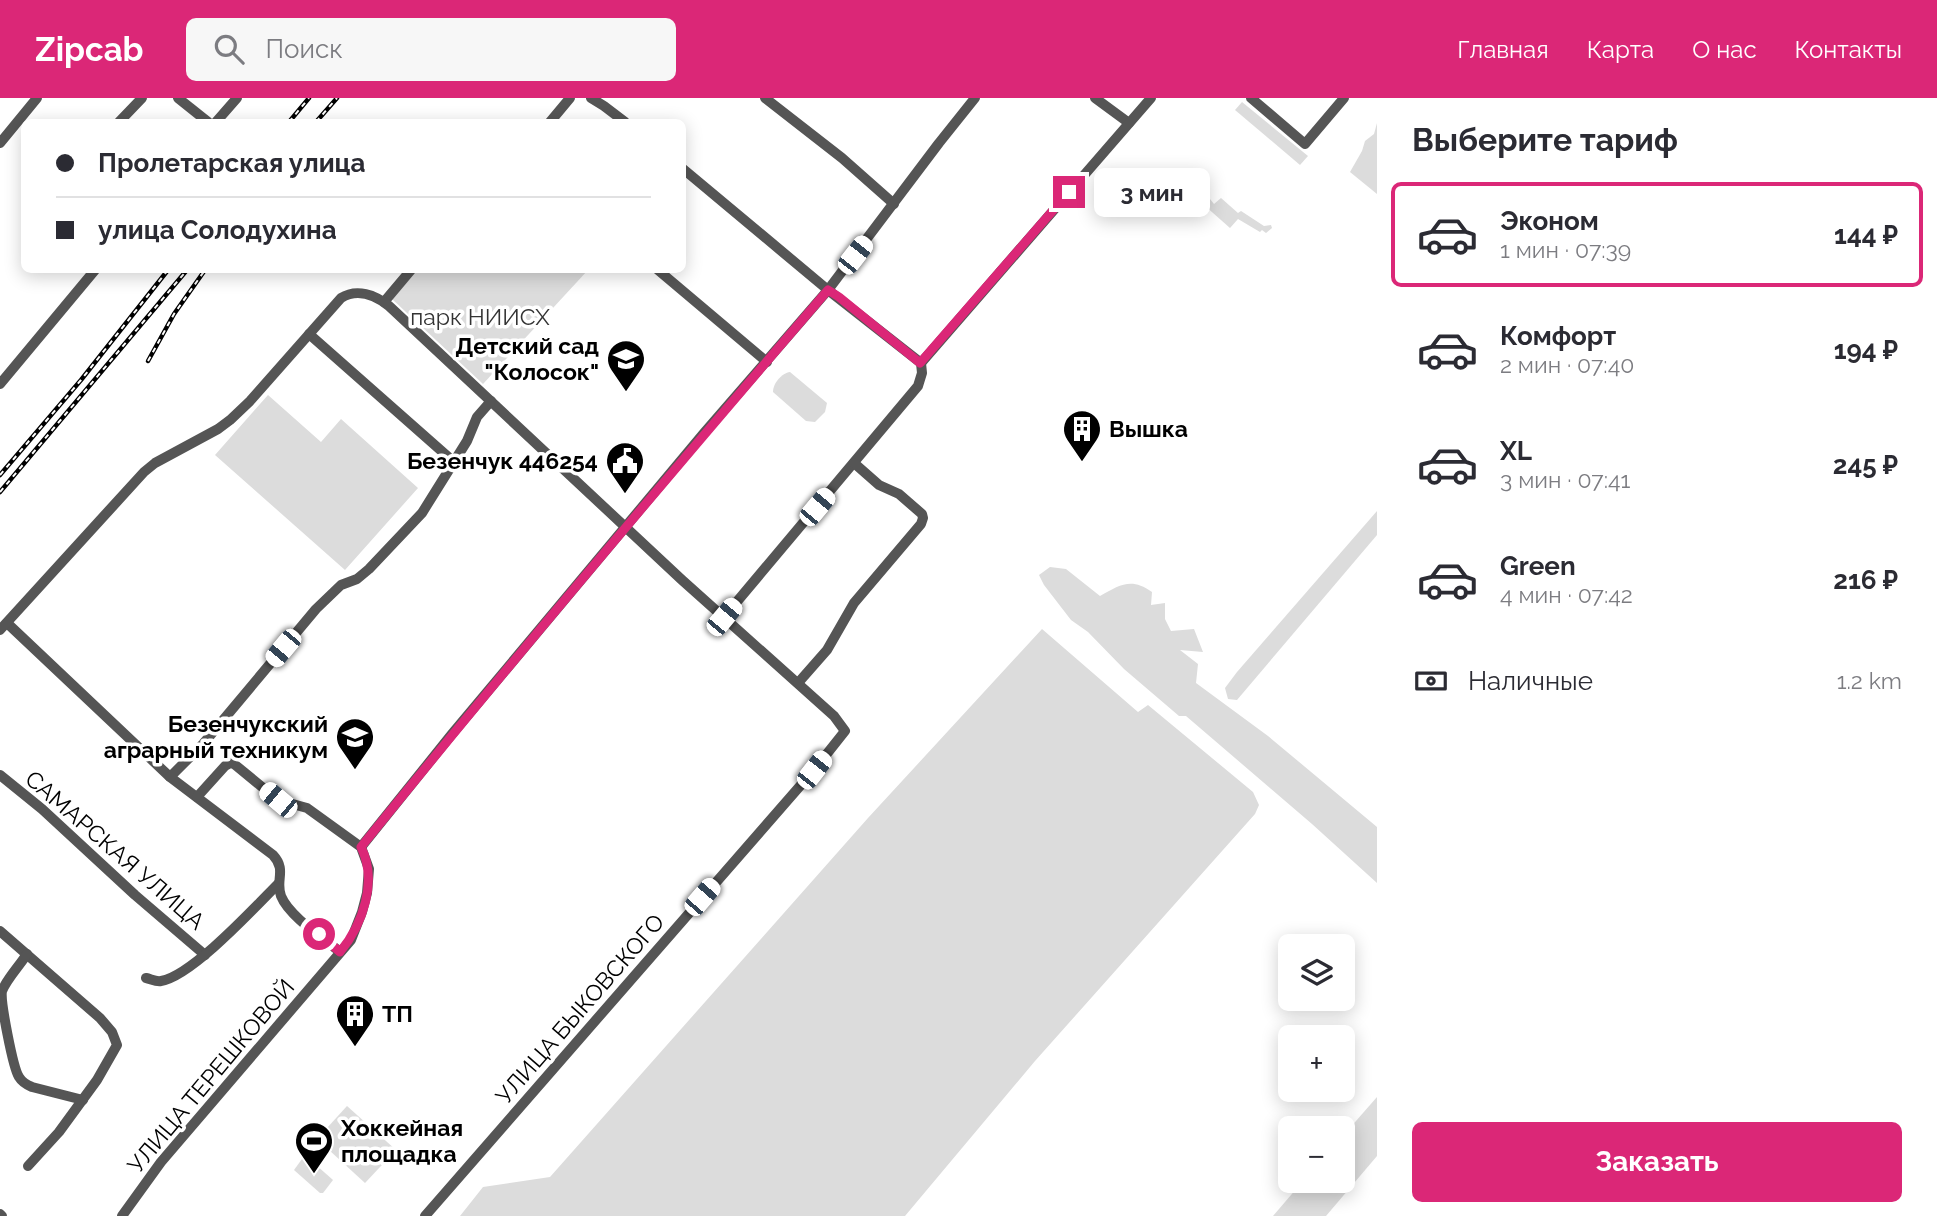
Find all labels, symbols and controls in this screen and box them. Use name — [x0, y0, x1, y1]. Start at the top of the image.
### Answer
search box — [186, 18, 676, 81]
text: Zipcab — [35, 30, 144, 69]
icon: search — [210, 30, 248, 68]
text: Поиск — [266, 34, 343, 64]
text: Главная — [1457, 35, 1549, 64]
text: Карта — [1587, 35, 1654, 64]
text: О нас — [1692, 35, 1757, 64]
text: Контакты — [1795, 35, 1902, 64]
text: Выберите тариф — [1412, 121, 1678, 158]
text: Пролетарская улица — [98, 148, 365, 178]
callout: 3 мин — [1094, 168, 1209, 217]
route end — [1053, 176, 1085, 208]
text: 3 мин — [1120, 179, 1184, 206]
icon: car — [1416, 203, 1479, 266]
text: Эконом — [1500, 206, 1599, 236]
text: улица Солодухина — [98, 215, 337, 245]
text: 144 ₽ — [1834, 220, 1898, 250]
car — [834, 232, 877, 278]
text: 1 мин · 07:39 — [1500, 236, 1631, 263]
park label: парк НИИСХ — [410, 303, 550, 330]
icon: car — [1416, 318, 1479, 381]
text: Комфорт — [1500, 321, 1616, 351]
place label: Детский сад "Колосок" — [455, 332, 599, 385]
text: 194 ₽ — [1834, 335, 1898, 365]
school or university icon: Детский сад "Колосок" — [605, 338, 647, 393]
text: 2 мин · 07:40 — [1500, 351, 1634, 378]
building icon: Вышка — [1061, 408, 1103, 463]
place label: Вышка — [1109, 415, 1188, 442]
icon: car — [1416, 433, 1479, 496]
text: XL — [1500, 436, 1532, 466]
public building icon: Безенчук 446254 — [604, 440, 646, 495]
place label: Безенчук 446254 — [407, 447, 598, 474]
text: 245 ₽ — [1833, 450, 1898, 480]
text: 3 мин · 07:41 — [1500, 466, 1630, 493]
car — [796, 484, 839, 530]
icon: car — [1416, 548, 1479, 611]
text: Green — [1500, 551, 1576, 581]
text: 216 ₽ — [1833, 565, 1898, 595]
text: 4 мин · 07:42 — [1500, 581, 1633, 608]
car — [703, 594, 746, 640]
car — [262, 625, 305, 671]
icon: cash — [1412, 662, 1450, 700]
text: Наличные — [1468, 666, 1593, 696]
text: 1.2 km — [1837, 667, 1902, 694]
place label: Безенчукский аграрный техникум — [104, 710, 328, 763]
school or university icon: Безенчукский аграрный техникум — [334, 716, 376, 771]
car — [793, 747, 836, 793]
street label: САМАРСКАЯ УЛИЦА — [20, 765, 211, 935]
car — [256, 778, 301, 822]
car — [681, 874, 724, 920]
street label: УЛИЦА БЫКОВСКОГО — [490, 908, 669, 1109]
route start — [303, 918, 335, 950]
map controls — [1278, 934, 1355, 1193]
button: layers — [1278, 934, 1355, 1011]
street label: УЛИЦА ТЕРЕШКОВОЙ — [122, 973, 300, 1178]
building icon: ТП — [334, 993, 376, 1048]
place label: ТП — [382, 1000, 413, 1027]
button: + — [1278, 1025, 1355, 1102]
place label: Хоккейная площадка — [340, 1114, 463, 1167]
button: − — [1278, 1116, 1355, 1193]
sports icon: Хоккейная площадка — [293, 1120, 335, 1175]
button: Заказать — [1412, 1122, 1902, 1202]

